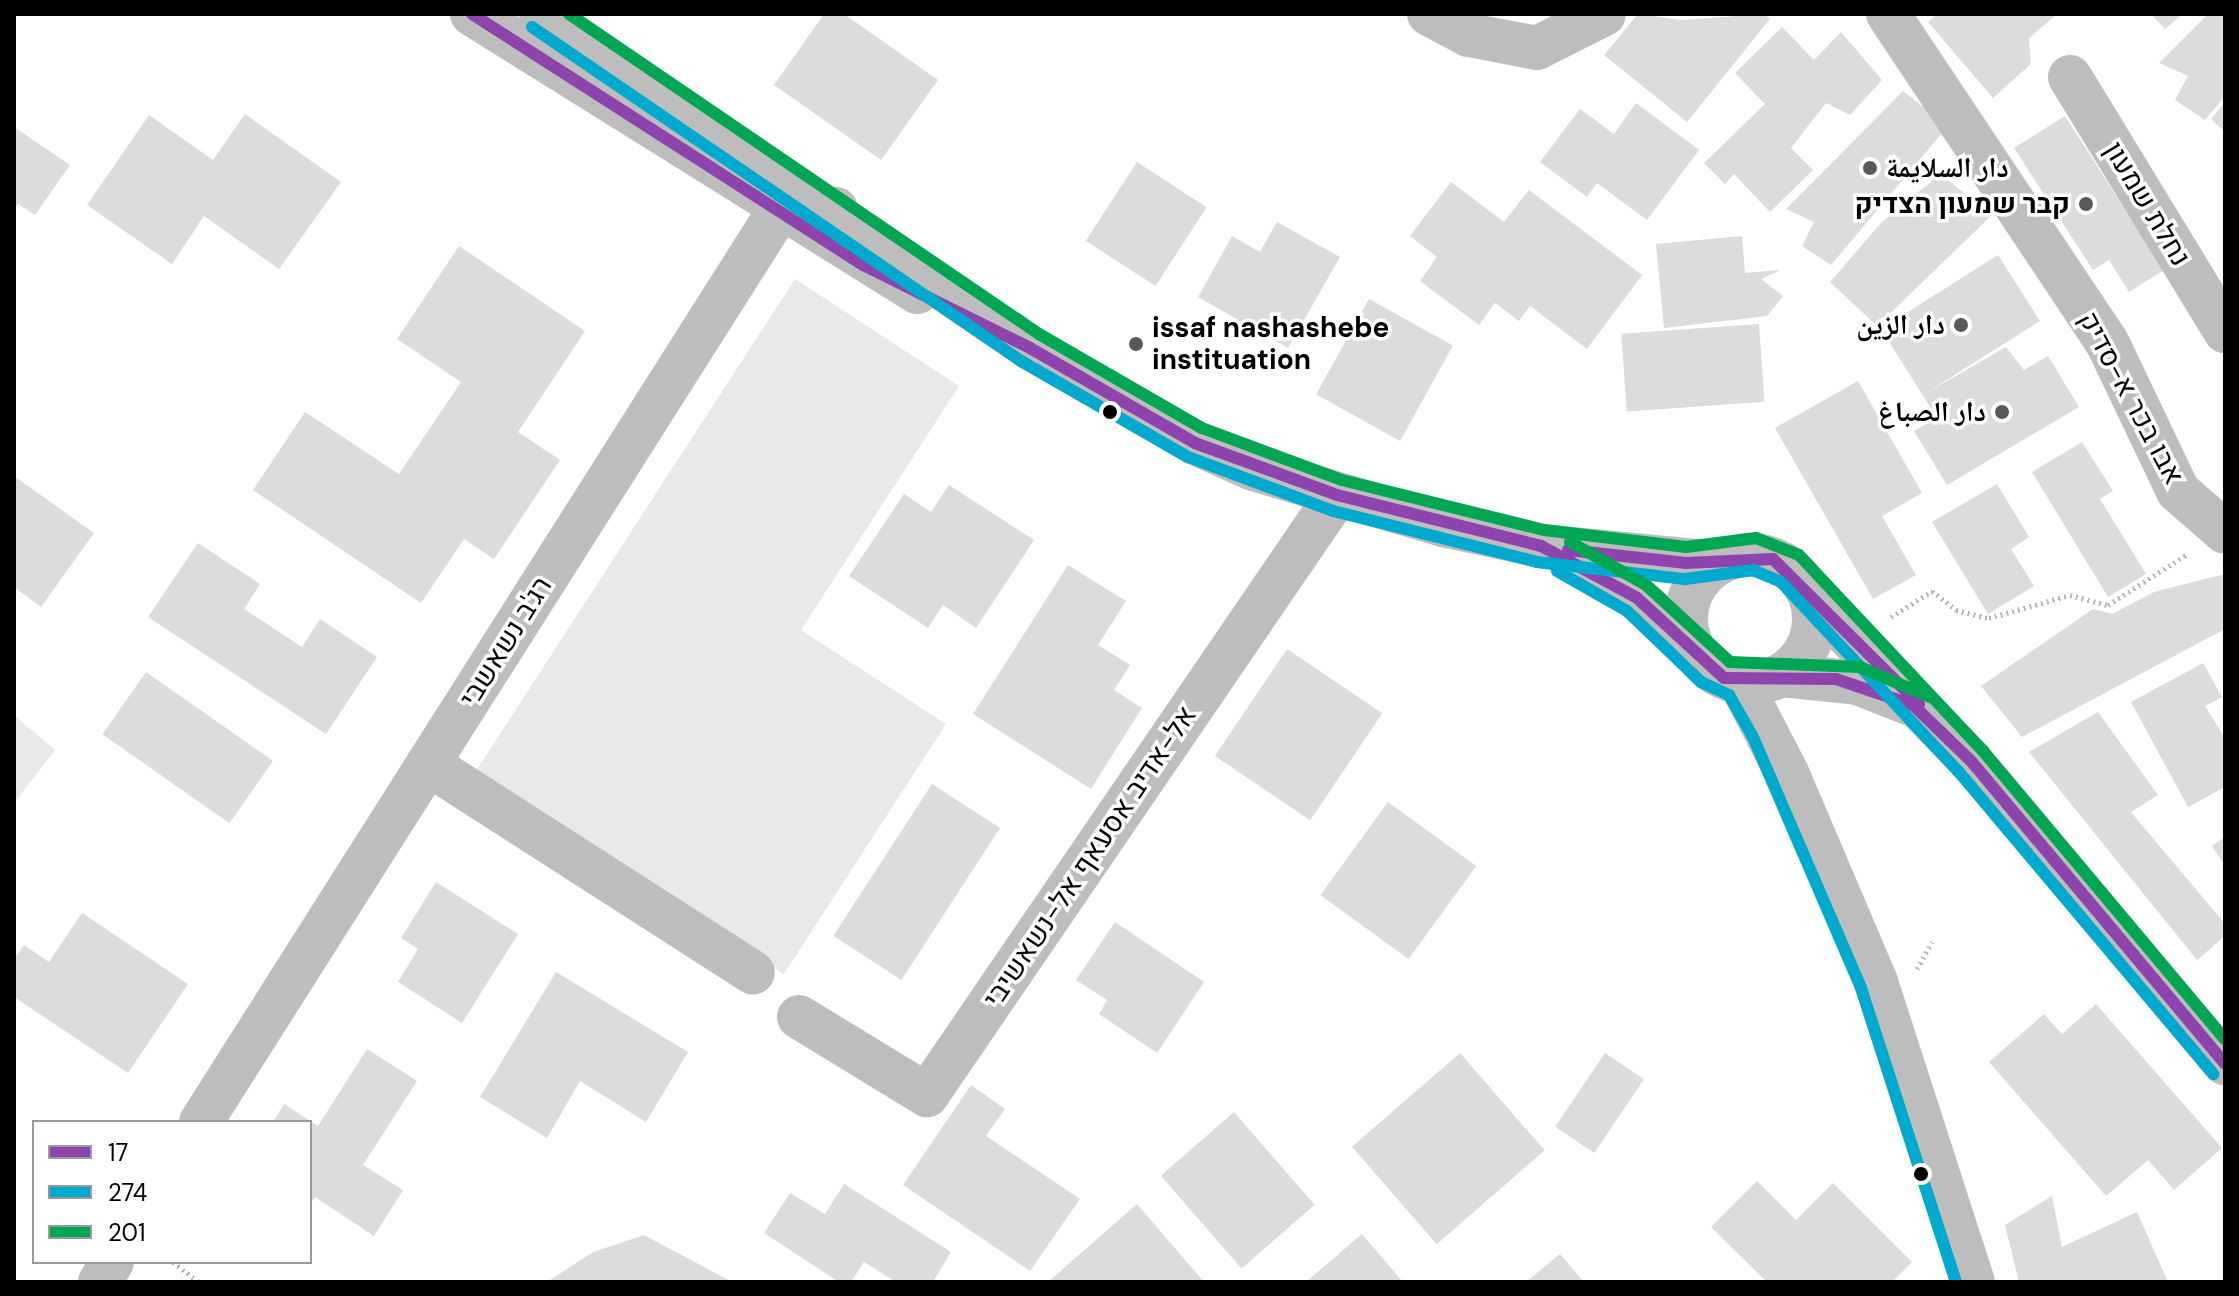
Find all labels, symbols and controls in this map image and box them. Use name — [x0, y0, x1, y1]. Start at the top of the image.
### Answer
street label: נחלת שמעון — [2097, 136, 2197, 272]
place label: دار السلايمة — [1886, 151, 2009, 185]
marker: دار السلايمة — [1861, 159, 1879, 177]
place label: קבר שמעון הצדיק — [1855, 187, 2070, 221]
marker: קבר שמעון הצדיק — [2077, 195, 2095, 213]
street label: אבו בכר א-סדיק — [2071, 306, 2191, 490]
place label: دار الزين — [1856, 308, 1945, 342]
place label: issaf nashashebe instituation — [1152, 311, 1389, 377]
marker: دار الزين — [1952, 316, 1970, 334]
marker: issaf nashashebe instituation — [1127, 335, 1145, 353]
place label: دار الصباغ — [1878, 395, 1986, 429]
marker: دار الصباغ — [1993, 403, 2011, 421]
unlabelled marker — [1102, 404, 1118, 420]
street label: רג'ב נשאשבי — [453, 571, 559, 713]
street label: אל-אדיב אסעאף אל-נשאשיבי — [976, 700, 1204, 1014]
legend — [32, 1120, 312, 1264]
text: 17 — [108, 1137, 128, 1168]
unlabelled marker — [1913, 1166, 1929, 1182]
text: 274 — [108, 1177, 147, 1208]
text: 201 — [108, 1217, 146, 1248]

